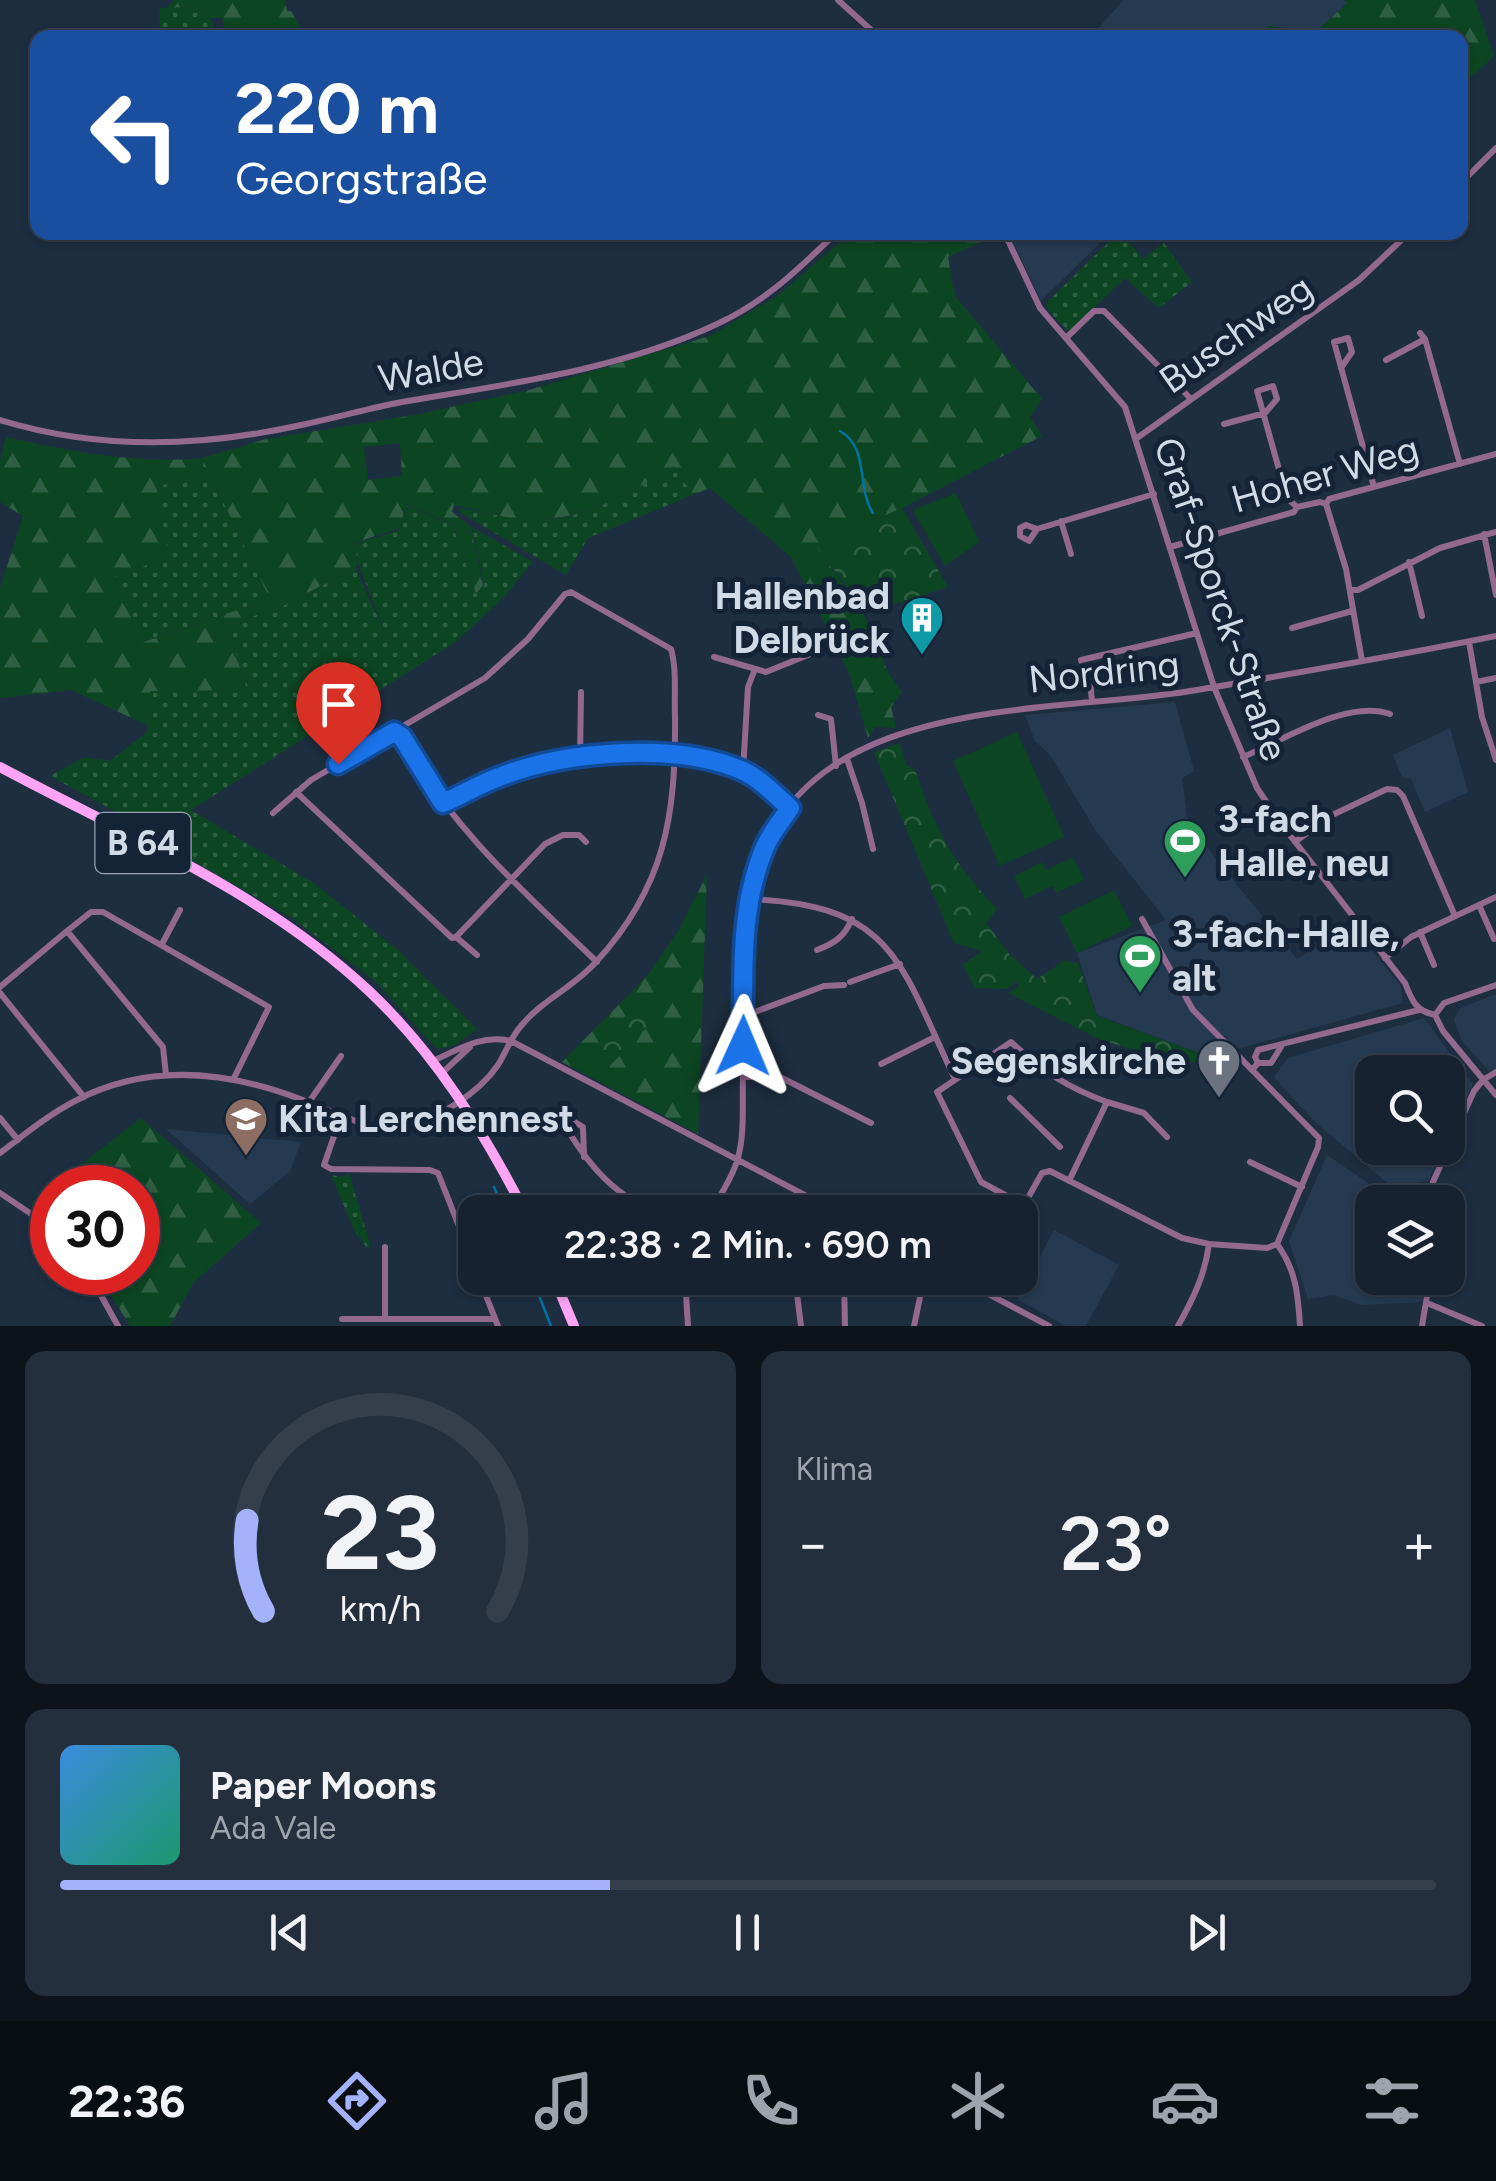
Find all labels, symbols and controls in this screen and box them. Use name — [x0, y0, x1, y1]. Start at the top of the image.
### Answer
text: 220 m — [235, 66, 439, 151]
icon: left — [70, 70, 200, 200]
text: Georgstraße — [235, 151, 488, 205]
street label: Buschweg — [1151, 265, 1321, 403]
street label: Walde — [375, 338, 487, 402]
street label: Hoher Weg — [1226, 425, 1424, 523]
street label: Graf-Sporck-Straße — [1144, 431, 1298, 767]
place label: Hallenbad Delbrück — [714, 573, 891, 663]
building icon: Hallenbad Delbrück — [899, 595, 945, 656]
street label: Nordring — [1026, 641, 1182, 703]
pin — [296, 662, 381, 765]
icon: arrive — [311, 677, 366, 732]
place label: 3-fach Halle, neu — [1218, 796, 1390, 886]
road number: B 64 — [96, 813, 190, 873]
sports icon: 3-fach Halle, neu — [1162, 818, 1208, 879]
place label: 3-fach-Halle, alt — [1172, 911, 1400, 1001]
sports icon: 3-fach-Halle, alt — [1117, 933, 1163, 994]
position arrow — [691, 994, 795, 1098]
place label: Segenskirche — [950, 1038, 1186, 1084]
church icon: Segenskirche — [1196, 1038, 1242, 1099]
map controls — [1355, 1055, 1465, 1295]
button: search — [1355, 1055, 1465, 1165]
school or university icon: Kita Lerchennest — [223, 1096, 269, 1157]
place label: Kita Lerchennest — [278, 1096, 574, 1142]
speed limit sign: 30 — [30, 1165, 160, 1295]
button: layers — [1355, 1185, 1465, 1295]
text: 22:38 · 2 Min. · 690 m — [564, 1222, 932, 1268]
text: Klima — [796, 1450, 873, 1488]
text: 23 — [321, 1470, 439, 1595]
text: 23° — [1060, 1499, 1172, 1589]
text: − — [796, 1511, 830, 1577]
text: + — [1402, 1511, 1436, 1577]
text: km/h — [339, 1587, 421, 1630]
text: Paper Moons — [210, 1763, 436, 1809]
text: Ada Vale — [210, 1809, 336, 1847]
icon: previous — [262, 1905, 317, 1960]
icon: pause — [720, 1905, 775, 1960]
icon: next — [1179, 1905, 1234, 1960]
icon: directions — [322, 2066, 392, 2136]
icon: music — [529, 2066, 599, 2136]
icon: phone — [736, 2066, 806, 2136]
icon: climate — [943, 2066, 1013, 2136]
icon: car — [1150, 2066, 1220, 2136]
icon: filters — [1357, 2066, 1427, 2136]
text: 22:36 — [69, 2074, 185, 2128]

